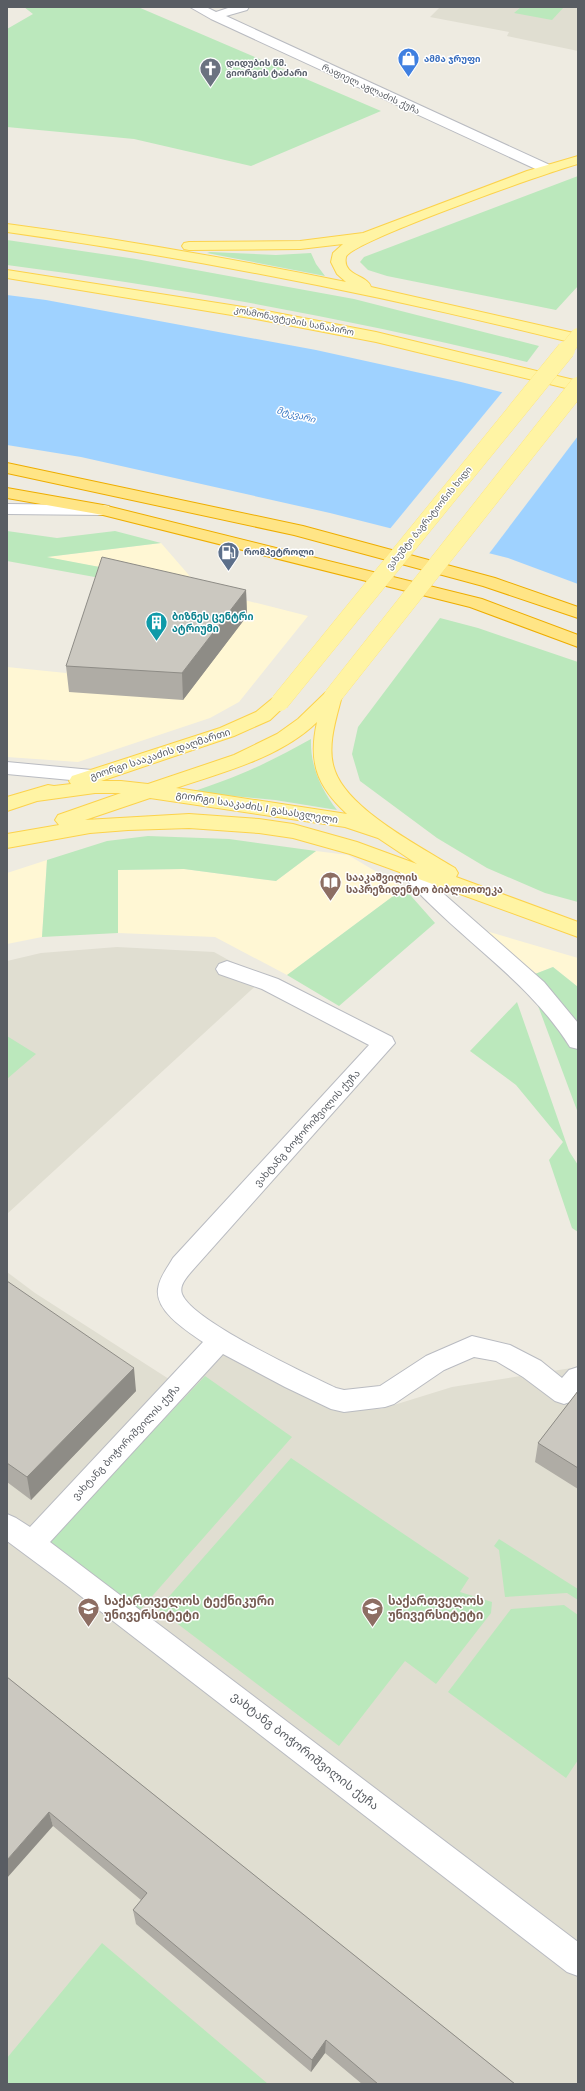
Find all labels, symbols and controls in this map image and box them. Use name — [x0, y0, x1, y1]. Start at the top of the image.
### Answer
shop icon: ამმა ჯრუფი — [395, 46, 421, 79]
place label: ამმა ჯრუფი — [424, 54, 481, 64]
church icon: დიდუბის წმ. გიორგის ტაძარი — [198, 55, 224, 88]
place label: დიდუბის წმ. გიორგის ტაძარი — [226, 58, 308, 78]
street label: რაფიელ აგლაძის ქუჩა — [320, 62, 422, 117]
street label: კოსმონავტების სანაპირო — [233, 304, 355, 338]
water label: მტკვარი — [275, 405, 317, 426]
street label: ვახუშტი ბაგრატიონის ხიდი — [384, 464, 475, 572]
fuel station icon: რომპეტროლი — [215, 539, 241, 572]
place label: რომპეტროლი — [244, 547, 315, 558]
building icon: ბიზნეს ცენტრი ატრიუმი — [143, 609, 169, 642]
place label: ბიზნეს ცენტრი ატრიუმი — [172, 611, 253, 635]
street label: გიორგი სააკაძის დაღმართი — [88, 726, 232, 783]
street label: გიორგი სააკაძის I გასასვლელი — [175, 789, 339, 826]
library icon: სააკაშვილის საპრეზიდენტო ბიბლიოთეკა — [318, 870, 344, 903]
place label: სააკაშვილის საპრეზიდენტო ბიბლიოთეკა — [346, 872, 503, 896]
street label: ვახტანგ ბოჭორიშვილის ქუჩა — [252, 1068, 363, 1189]
street label: ვახტანგ ბოჭორიშვილის ქუჩა — [70, 1382, 183, 1502]
place label: საქართველოს ტექნიკური უნივერსიტეტი — [104, 1594, 274, 1622]
place label: საქართველოს უნივერსიტეტი — [388, 1594, 484, 1622]
school or university icon: საქართველოს ტექნიკური უნივერსიტეტი — [75, 1595, 101, 1628]
school or university icon: საქართველოს უნივერსიტეტი — [360, 1595, 386, 1628]
street label: ვახტანგ ბოჭორიშვილის ქუჩა — [228, 1689, 381, 1814]

